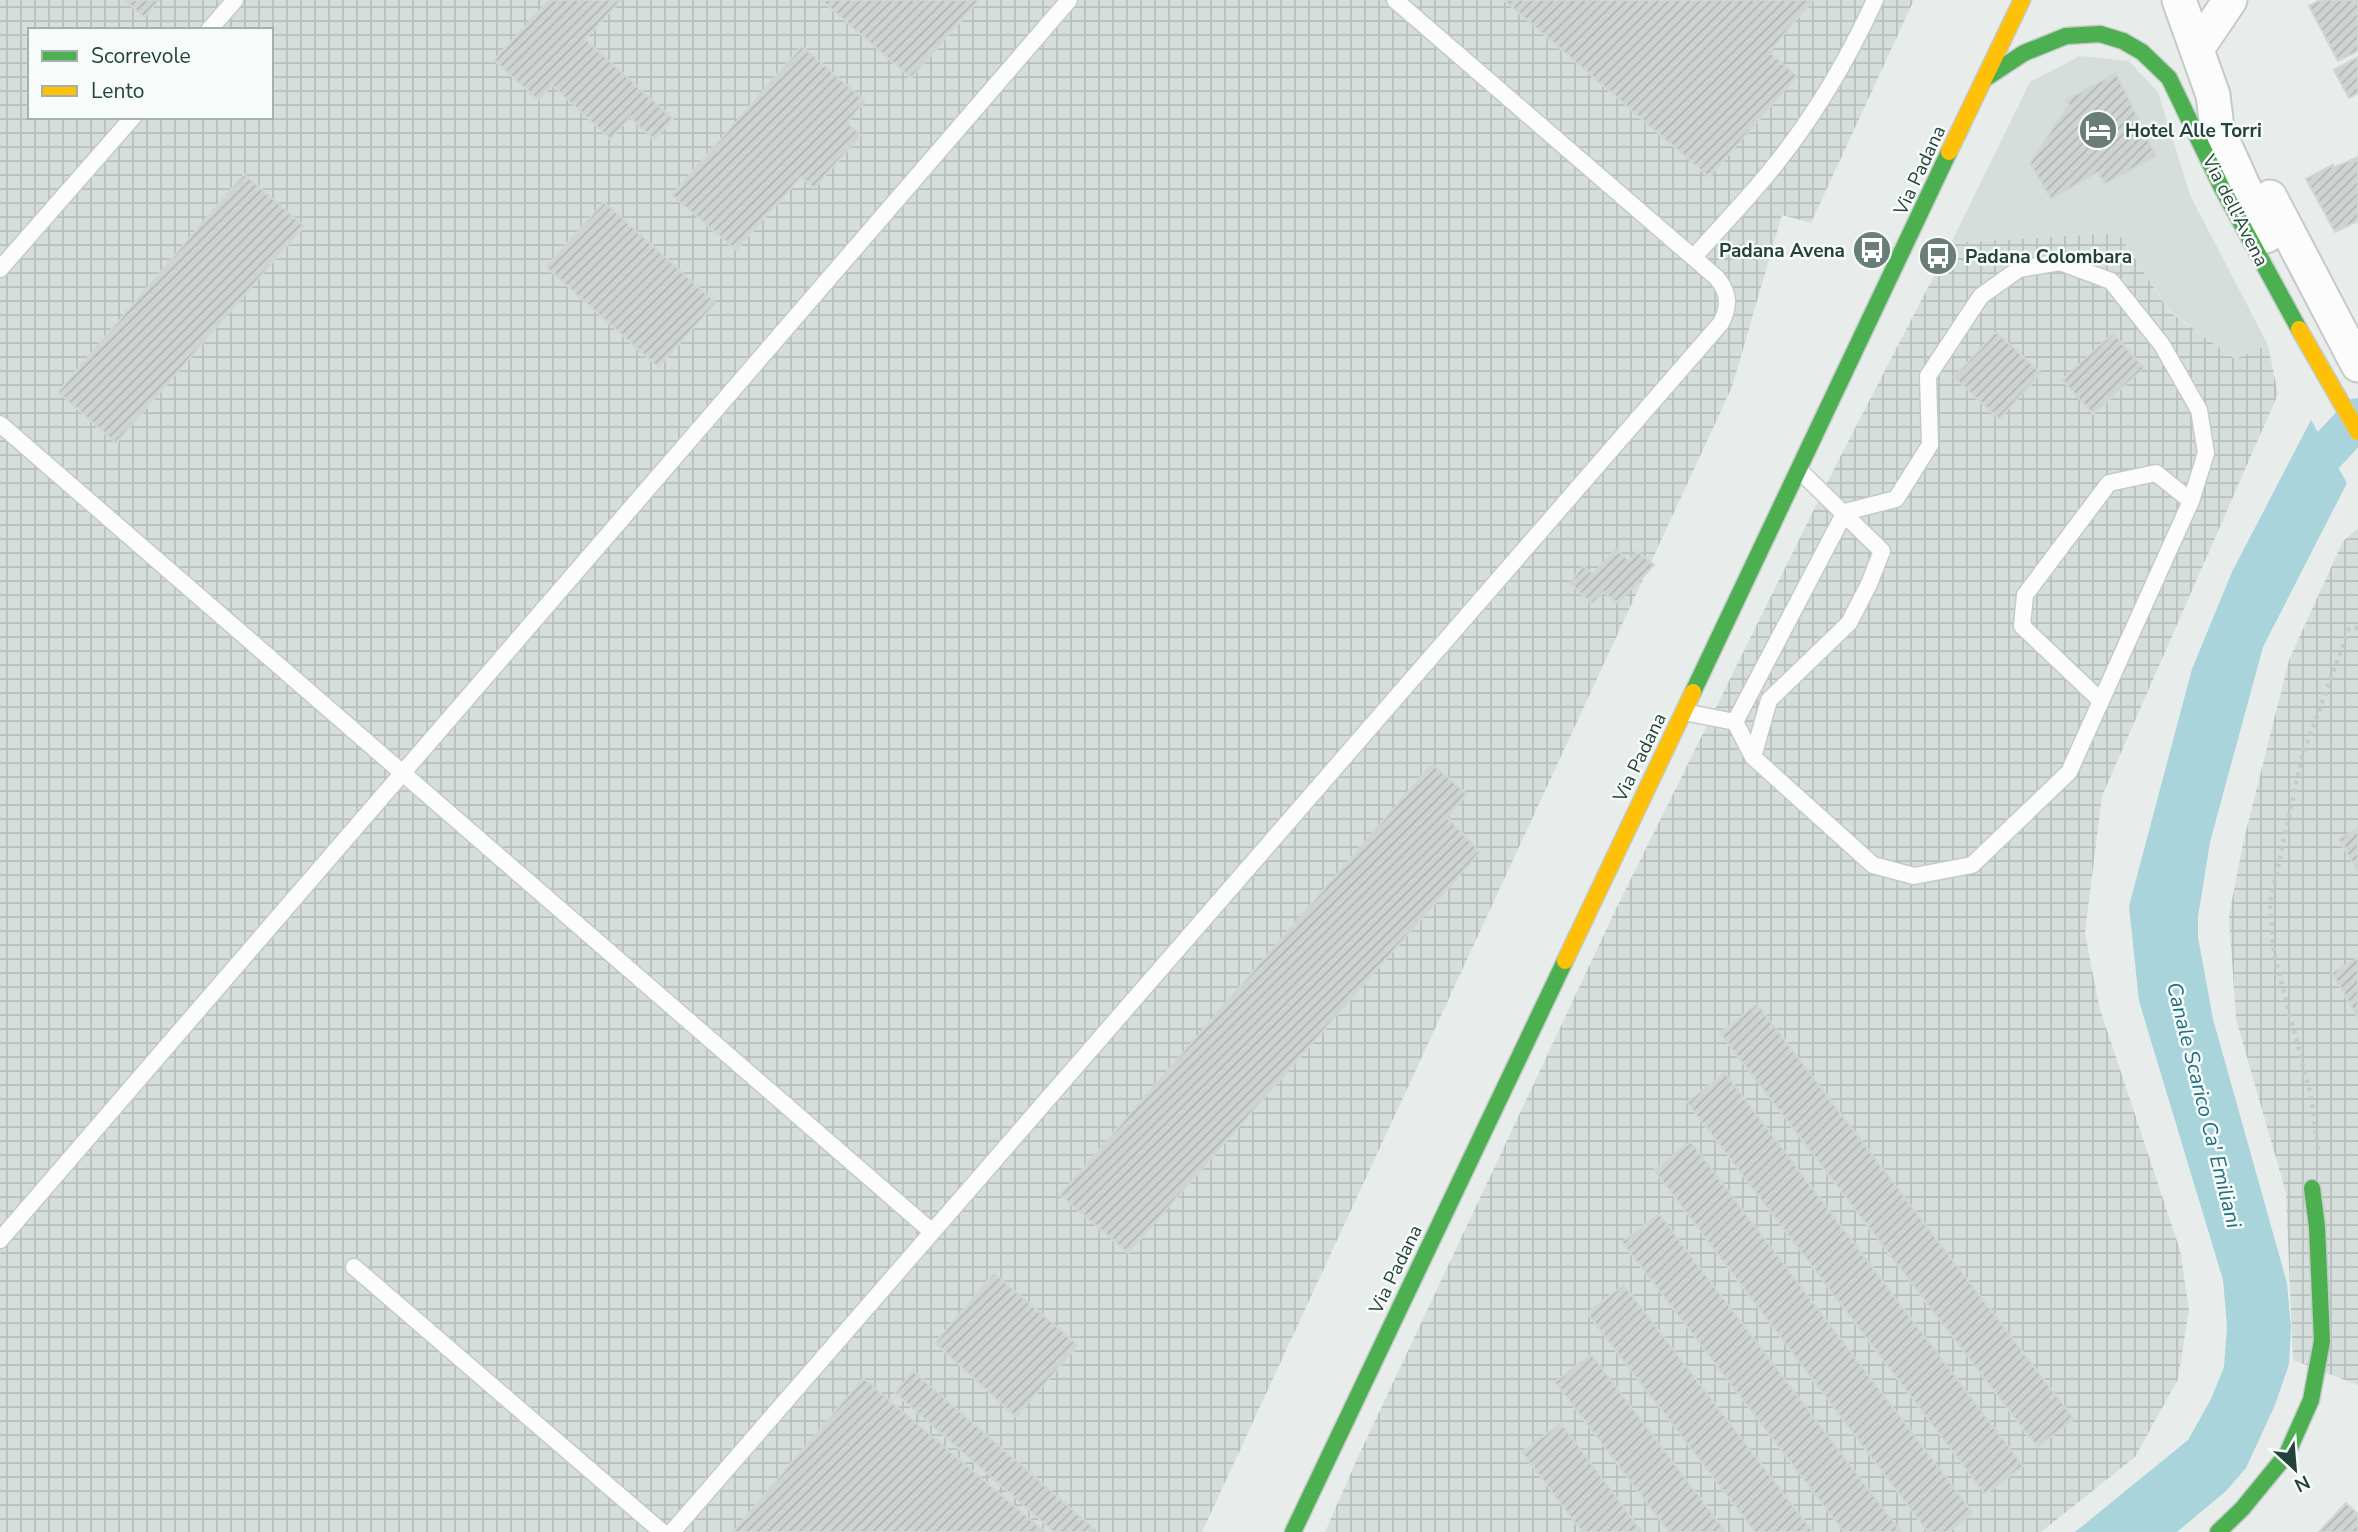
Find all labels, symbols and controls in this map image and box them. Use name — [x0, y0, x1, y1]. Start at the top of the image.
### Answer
legend — [28, 28, 273, 119]
text: Scorrevole — [91, 42, 191, 70]
text: Lento — [91, 77, 144, 105]
hotel icon: Hotel Alle Torri — [2077, 109, 2119, 151]
place label: Hotel Alle Torri — [2125, 118, 2262, 144]
street label: Via Padana — [1887, 121, 1952, 220]
street label: Via dell'Avena — [2195, 149, 2274, 271]
bus stop icon: Padana Avena — [1851, 229, 1893, 271]
bus stop icon: Padana Colombara — [1917, 235, 1959, 277]
place label: Padana Avena — [1719, 238, 1845, 264]
place label: Padana Colombara — [1965, 244, 2132, 270]
street label: Via Padana — [1607, 709, 1673, 807]
water label: Canale Scarico Ca' Emiliani — [2160, 979, 2248, 1232]
street label: Via Padana — [1363, 1221, 1429, 1319]
north arrow — [2260, 1434, 2330, 1504]
text: N — [2290, 1469, 2314, 1498]

